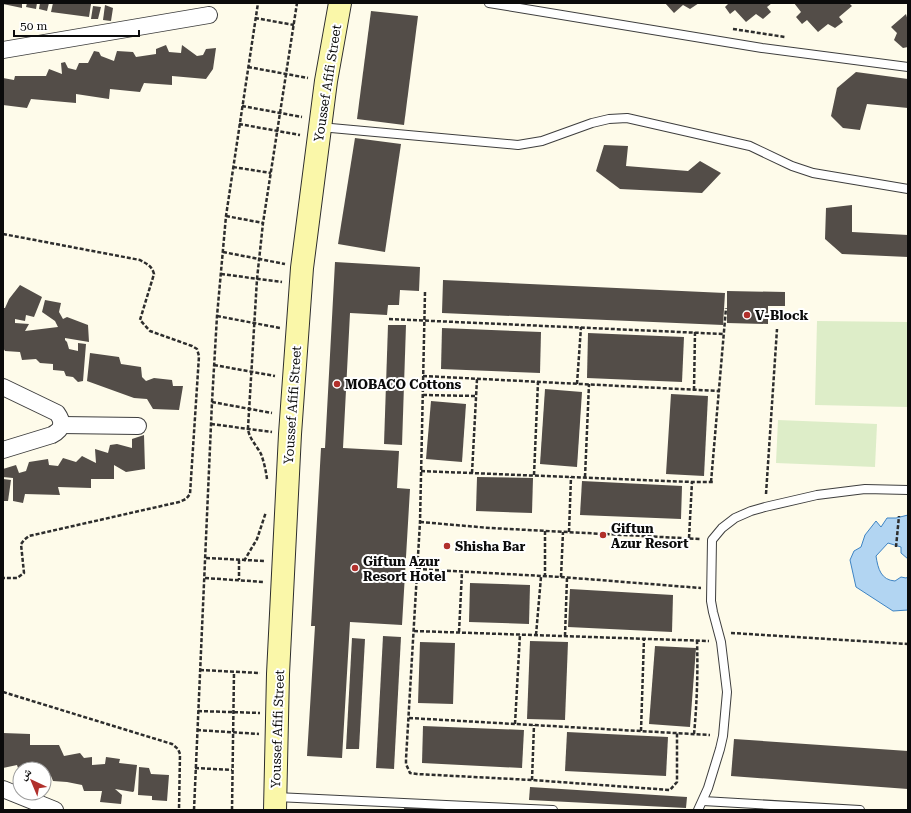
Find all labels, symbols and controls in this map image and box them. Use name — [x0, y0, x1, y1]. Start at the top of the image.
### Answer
scale bar — [14, 12, 139, 38]
text: 50 m — [20, 19, 47, 33]
street label: Youssef Afifi Street — [311, 23, 344, 143]
place label: V-Block — [755, 308, 808, 323]
marker: V-Block — [742, 310, 752, 320]
street label: Youssef Afifi Street — [281, 345, 304, 465]
place label: MOBACO Cottons — [345, 377, 461, 392]
marker: MOBACO Cottons — [332, 379, 342, 389]
place label: Giftun Azur Resort — [611, 521, 689, 551]
marker: Giftun Azur Resort — [598, 530, 608, 540]
place label: Shisha Bar — [455, 539, 525, 554]
marker: Shisha Bar — [442, 541, 452, 551]
place label: Giftun Azur Resort Hotel — [363, 554, 446, 584]
marker: Giftun Azur Resort Hotel — [350, 563, 360, 573]
street label: Youssef Afifi Street — [268, 669, 287, 789]
north arrow — [12, 761, 52, 801]
text: ش — [17, 765, 35, 784]

